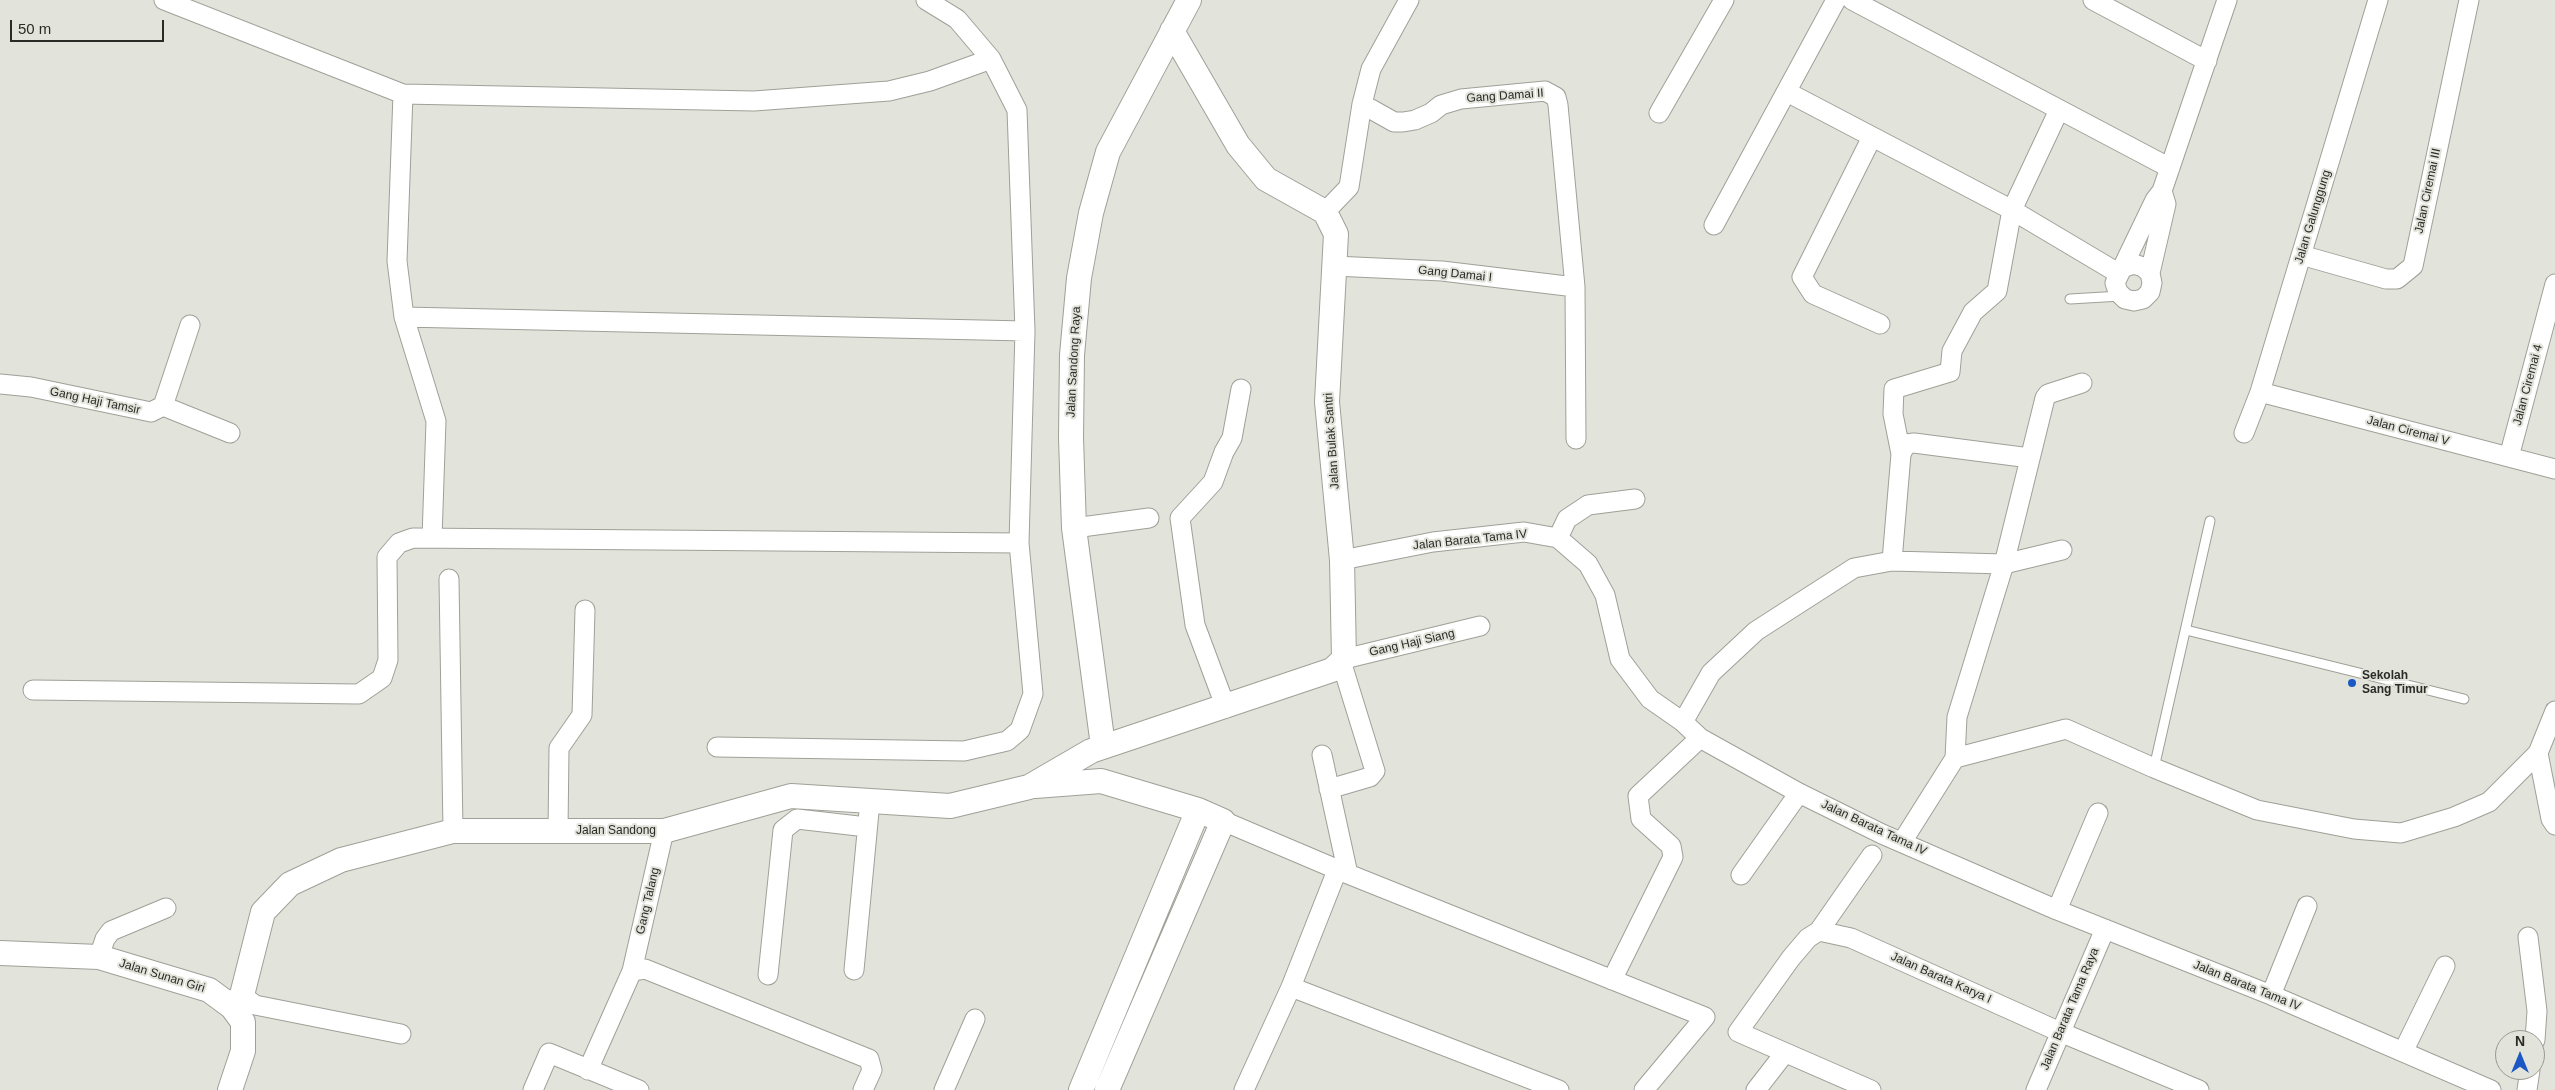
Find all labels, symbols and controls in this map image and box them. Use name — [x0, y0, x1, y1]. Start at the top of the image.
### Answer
scale bar — [12, 10, 166, 42]
text: 50 m — [18, 20, 51, 37]
street label: Gang Damai II — [1466, 86, 1544, 106]
street label: Jalan Ciremai III — [2412, 147, 2444, 235]
street label: Jalan Galunggung — [2292, 168, 2334, 266]
street label: Gang Damai I — [1417, 263, 1493, 285]
street label: Jalan Sandong Raya — [1064, 306, 1084, 418]
street label: Jalan Ciremai 4 — [2510, 343, 2546, 427]
street label: Gang Haji Tamsir — [48, 384, 142, 418]
street label: Jalan Bulak Santri — [1321, 392, 1343, 490]
street label: Jalan Ciremai V — [2365, 413, 2451, 449]
street label: Jalan Barata Tama IV — [1412, 527, 1528, 553]
street label: Gang Haji Siang — [1368, 626, 1456, 660]
place label: Sekolah Sang Timur — [2362, 669, 2428, 697]
marker: Sekolah Sang Timur — [2346, 677, 2358, 689]
street label: Jalan Barata Tama IV — [1819, 797, 1929, 859]
street label: Jalan Sandong — [576, 824, 656, 838]
street label: Gang Talang — [633, 866, 663, 936]
street label: Jalan Barata Tama Raya — [2038, 946, 2102, 1072]
street label: Jalan Barata Karya I — [1888, 949, 1994, 1007]
street label: Jalan Sunan Giri — [117, 956, 207, 996]
street label: Jalan Barata Tama IV — [2191, 958, 2303, 1014]
north arrow — [2495, 1030, 2545, 1080]
text: N — [2515, 1033, 2525, 1049]

